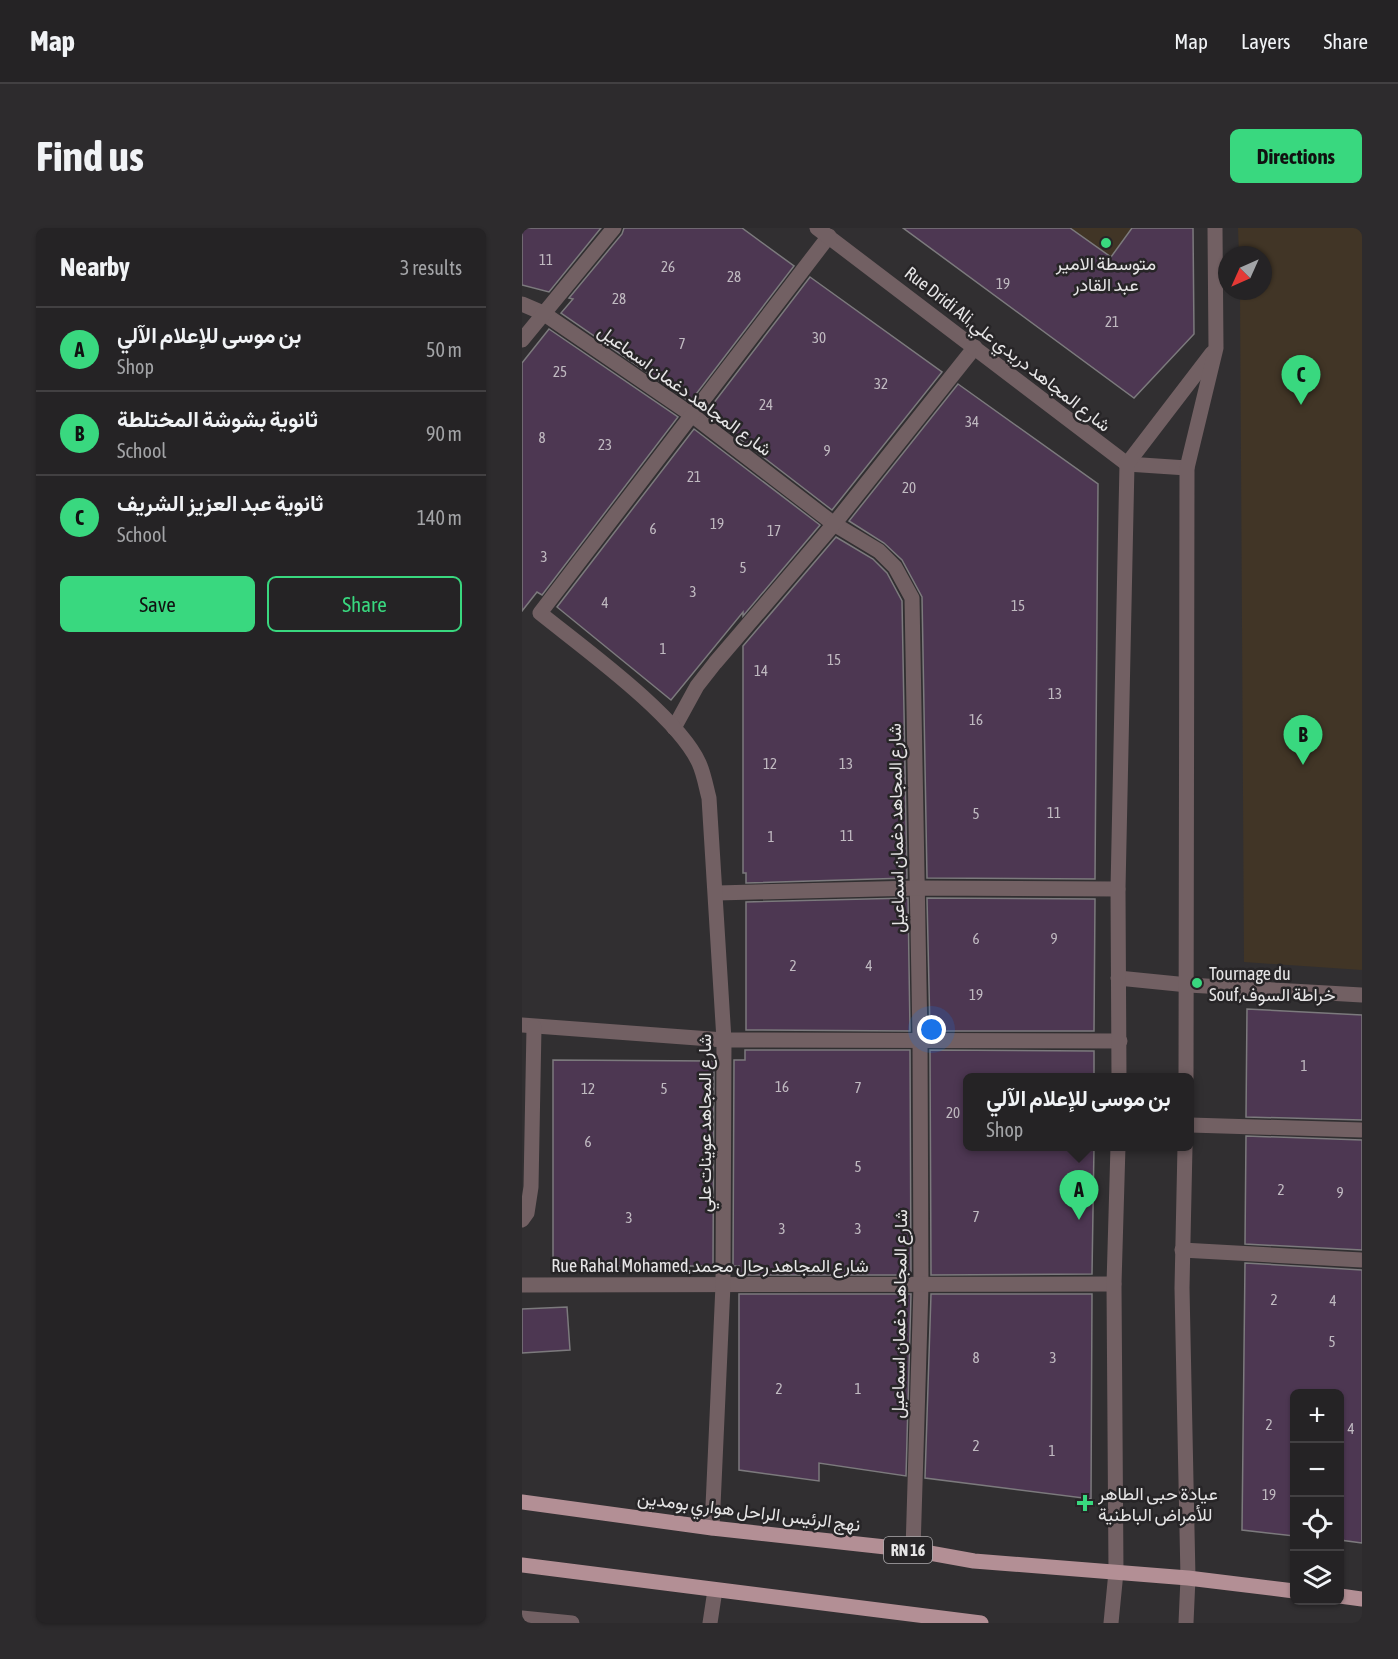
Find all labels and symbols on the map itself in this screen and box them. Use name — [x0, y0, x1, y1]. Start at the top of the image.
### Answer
marker: متوسطة الامير عبد القادر — [1099, 236, 1113, 250]
north arrow — [1218, 246, 1272, 300]
house number: 11 — [539, 251, 553, 268]
place label: متوسطة الامير عبد القادر — [1055, 253, 1156, 296]
house number: 26 — [661, 258, 675, 275]
street label: Rue Dridi Ali,شارع المجاهد دريدي علي — [898, 262, 1115, 440]
house number: 28 — [727, 268, 741, 285]
house number: 19 — [996, 275, 1010, 292]
house number: 28 — [612, 290, 626, 307]
house number: 21 — [1105, 313, 1119, 330]
street label: شارع المجاهد دغمان اسماعيل — [593, 320, 776, 462]
house number: 30 — [812, 329, 826, 346]
house number: 7 — [678, 335, 686, 352]
pin: C — [1282, 356, 1320, 405]
house number: 25 — [553, 363, 567, 380]
house number: 32 — [874, 375, 888, 392]
house number: 24 — [759, 396, 773, 413]
house number: 34 — [965, 413, 979, 430]
house number: 8 — [538, 429, 546, 446]
house number: 23 — [598, 436, 612, 453]
house number: 9 — [823, 442, 831, 459]
house number: 21 — [687, 468, 701, 485]
house number: 20 — [902, 479, 916, 496]
house number: 19 — [710, 515, 724, 532]
house number: 6 — [649, 520, 657, 537]
house number: 17 — [767, 522, 781, 539]
house number: 3 — [540, 548, 548, 565]
house number: 5 — [739, 559, 747, 576]
house number: 3 — [689, 583, 697, 600]
house number: 4 — [601, 594, 609, 611]
house number: 15 — [1011, 597, 1025, 614]
house number: 1 — [659, 640, 667, 657]
house number: 15 — [827, 651, 841, 668]
house number: 14 — [754, 662, 768, 679]
house number: 13 — [1048, 685, 1062, 702]
house number: 16 — [969, 711, 983, 728]
pin: B — [1284, 716, 1322, 765]
street label: شارع المجاهد دغمان اسماعيل — [884, 723, 910, 933]
house number: 12 — [763, 755, 777, 772]
house number: 13 — [839, 755, 853, 772]
house number: 11 — [1047, 804, 1061, 821]
house number: 5 — [972, 805, 980, 822]
house number: 11 — [840, 827, 854, 844]
house number: 1 — [767, 828, 775, 845]
house number: 6 — [972, 930, 980, 947]
house number: 9 — [1050, 930, 1058, 947]
house number: 2 — [789, 957, 797, 974]
house number: 4 — [865, 957, 873, 974]
place label: Tournage du Souf,خراطة السوف — [1209, 963, 1336, 1006]
marker: Tournage du Souf,خراطة السوف — [1190, 976, 1204, 990]
house number: 19 — [969, 986, 983, 1003]
your location — [917, 1015, 946, 1044]
street label: شارع المجاهد عوينات علي — [694, 1034, 720, 1212]
house number: 1 — [1300, 1057, 1308, 1074]
house number: 16 — [775, 1078, 789, 1095]
house number: 7 — [854, 1079, 862, 1096]
house number: 12 — [581, 1080, 595, 1097]
house number: 5 — [660, 1080, 668, 1097]
house number: 20 — [946, 1104, 960, 1121]
house number: 6 — [584, 1133, 592, 1150]
house number: 5 — [854, 1158, 862, 1175]
pin: A — [1060, 1170, 1098, 1220]
house number: 2 — [1277, 1181, 1285, 1198]
house number: 9 — [1336, 1184, 1344, 1201]
house number: 7 — [972, 1208, 980, 1225]
house number: 3 — [625, 1209, 633, 1226]
street label: شارع المجاهد دغمان اسماعيل — [887, 1209, 913, 1419]
house number: 3 — [778, 1220, 786, 1237]
house number: 3 — [854, 1220, 862, 1237]
street label: Rue Rahal Mohamed,شارع المجاهد رحال محمد — [551, 1255, 869, 1278]
house number: 2 — [1270, 1291, 1278, 1308]
house number: 4 — [1329, 1292, 1337, 1309]
house number: 5 — [1328, 1333, 1336, 1350]
house number: 8 — [972, 1349, 980, 1366]
house number: 3 — [1049, 1349, 1057, 1366]
house number: 2 — [775, 1380, 783, 1397]
house number: 1 — [854, 1380, 862, 1397]
house number: 2 — [1265, 1416, 1273, 1433]
house number: 4 — [1347, 1420, 1355, 1437]
house number: 2 — [972, 1437, 980, 1454]
house number: 1 — [1048, 1442, 1056, 1459]
place label: عيادة حبى الطاهر للأمراض الباطنية — [1097, 1483, 1218, 1526]
house number: 19 — [1262, 1486, 1276, 1503]
street label: نهج الرئيس الراحل هواري بومدين — [636, 1487, 862, 1540]
marker: عيادة حبى الطاهر للأمراض الباطنية — [1076, 1494, 1094, 1512]
road number: RN 16 — [884, 1537, 932, 1563]

